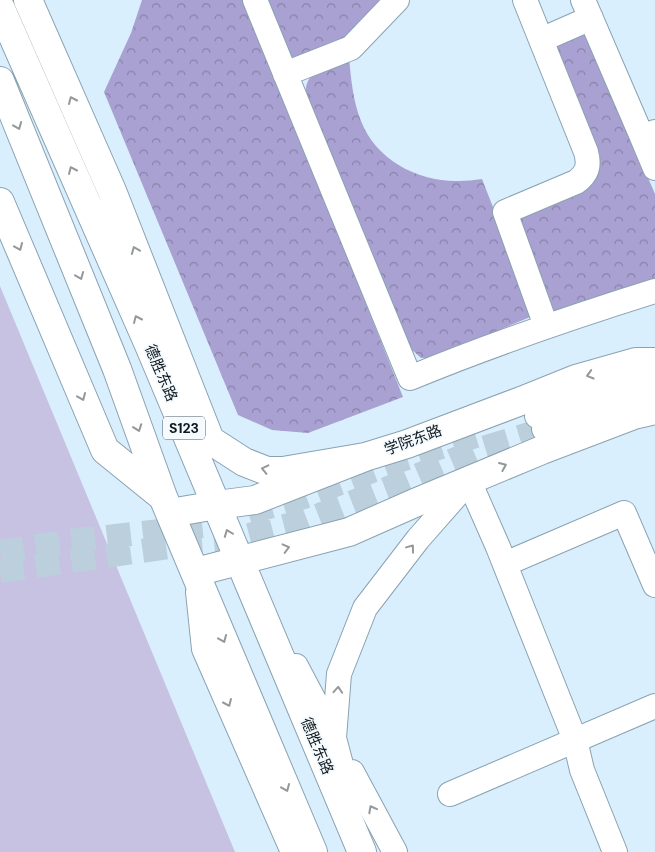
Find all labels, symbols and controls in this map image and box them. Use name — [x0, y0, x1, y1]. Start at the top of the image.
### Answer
one-way arrow — [68, 96, 79, 105]
one-way arrow — [12, 121, 23, 130]
one-way arrow — [67, 166, 78, 175]
one-way arrow — [13, 242, 24, 251]
one-way arrow — [131, 246, 141, 255]
one-way arrow — [74, 272, 84, 280]
one-way arrow — [133, 315, 144, 324]
street label: 德胜东路 — [140, 341, 182, 405]
one-way arrow — [586, 369, 595, 380]
one-way arrow — [76, 392, 87, 401]
road number: S123 — [163, 416, 205, 439]
street label: 学院东路 — [381, 420, 445, 460]
one-way arrow — [132, 423, 142, 432]
one-way arrow — [498, 462, 507, 473]
one-way arrow — [261, 464, 270, 475]
one-way arrow — [224, 529, 234, 538]
one-way arrow — [281, 544, 289, 554]
one-way arrow — [405, 544, 414, 554]
one-way arrow — [217, 634, 228, 643]
one-way arrow — [332, 685, 343, 693]
one-way arrow — [222, 698, 233, 707]
street label: 德胜东路 — [296, 714, 338, 778]
one-way arrow — [280, 783, 291, 792]
one-way arrow — [368, 805, 378, 814]

